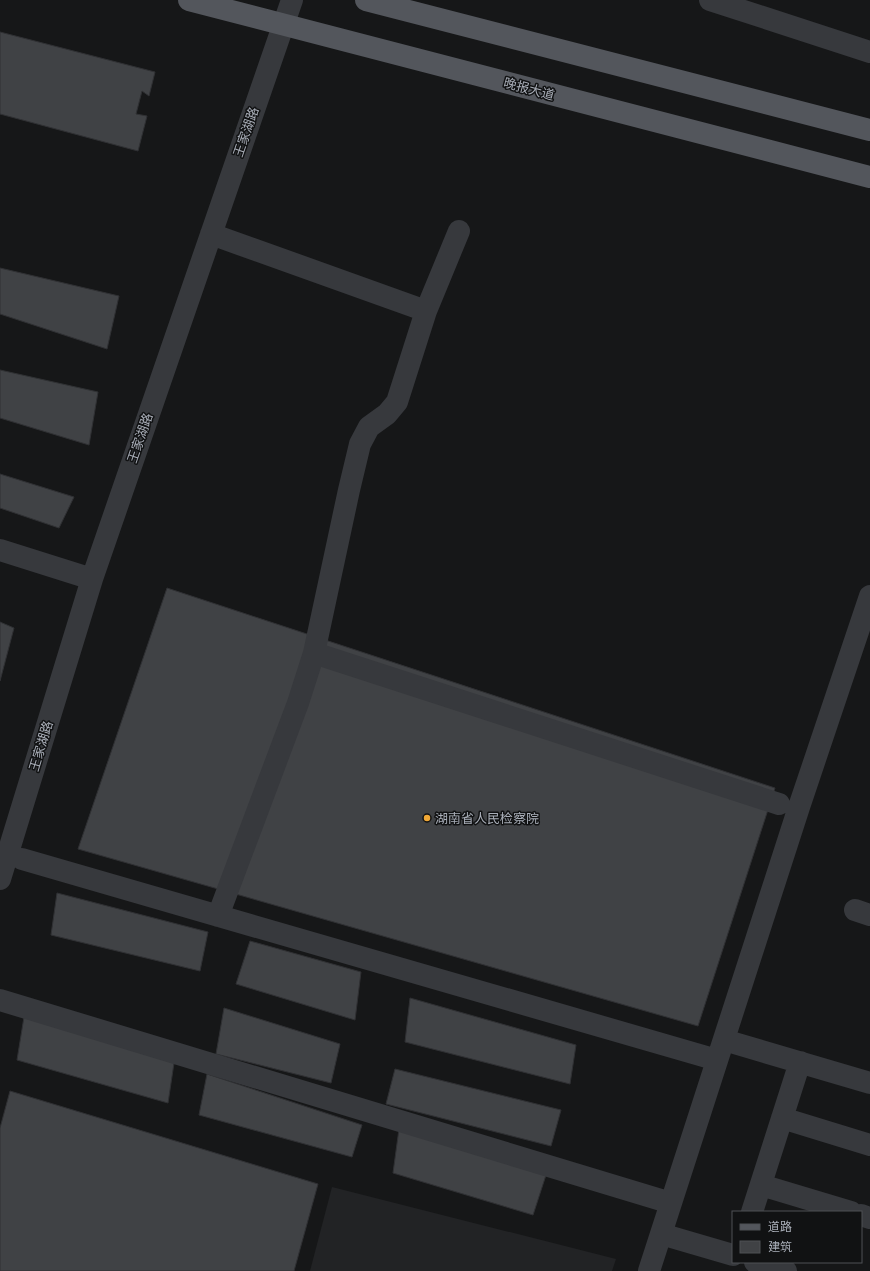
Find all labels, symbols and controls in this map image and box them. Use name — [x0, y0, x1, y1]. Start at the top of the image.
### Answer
street label: 晚报大道 — [502, 75, 556, 103]
street label: 王家湖路 — [230, 105, 262, 159]
street label: 王家湖路 — [124, 411, 156, 465]
street label: 王家湖路 — [26, 719, 56, 773]
place label: 湖南省人民检察院 — [435, 811, 539, 826]
marker: 湖南省人民检察院 — [422, 813, 432, 823]
legend — [732, 1211, 862, 1263]
text: 道路 — [768, 1220, 792, 1234]
text: 建筑 — [768, 1240, 792, 1254]

